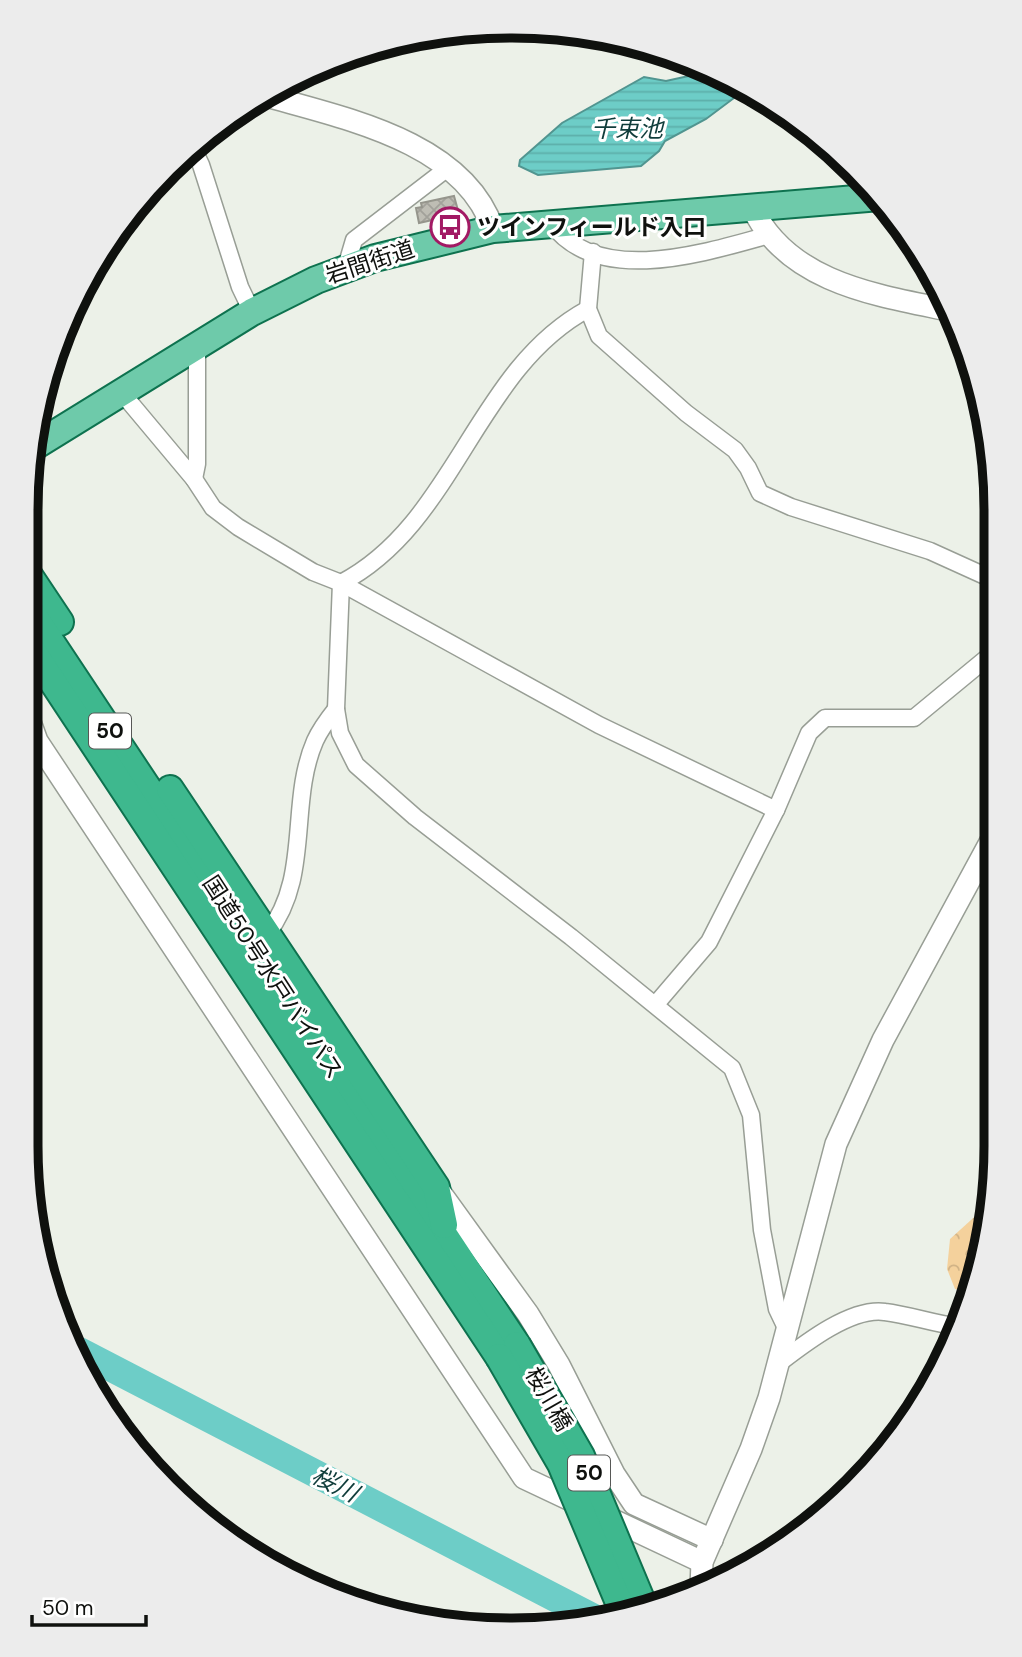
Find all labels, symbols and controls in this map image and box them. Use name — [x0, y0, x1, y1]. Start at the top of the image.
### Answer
water label: 千束池 — [591, 113, 665, 144]
bus stop icon: ツインフィールド入口 — [429, 206, 471, 248]
place label: ツインフィールド入口 — [477, 212, 706, 242]
street label: 岩間街道 — [322, 234, 418, 290]
road number: 50 — [89, 714, 131, 748]
street label: 国道50号水戸バイパス — [196, 870, 350, 1084]
street label: 桜川橋 — [519, 1362, 579, 1436]
road number: 50 — [568, 1456, 610, 1490]
water label: 桜川 — [307, 1459, 366, 1510]
scale bar — [32, 1584, 145, 1628]
text: 50 m — [42, 1594, 93, 1622]

